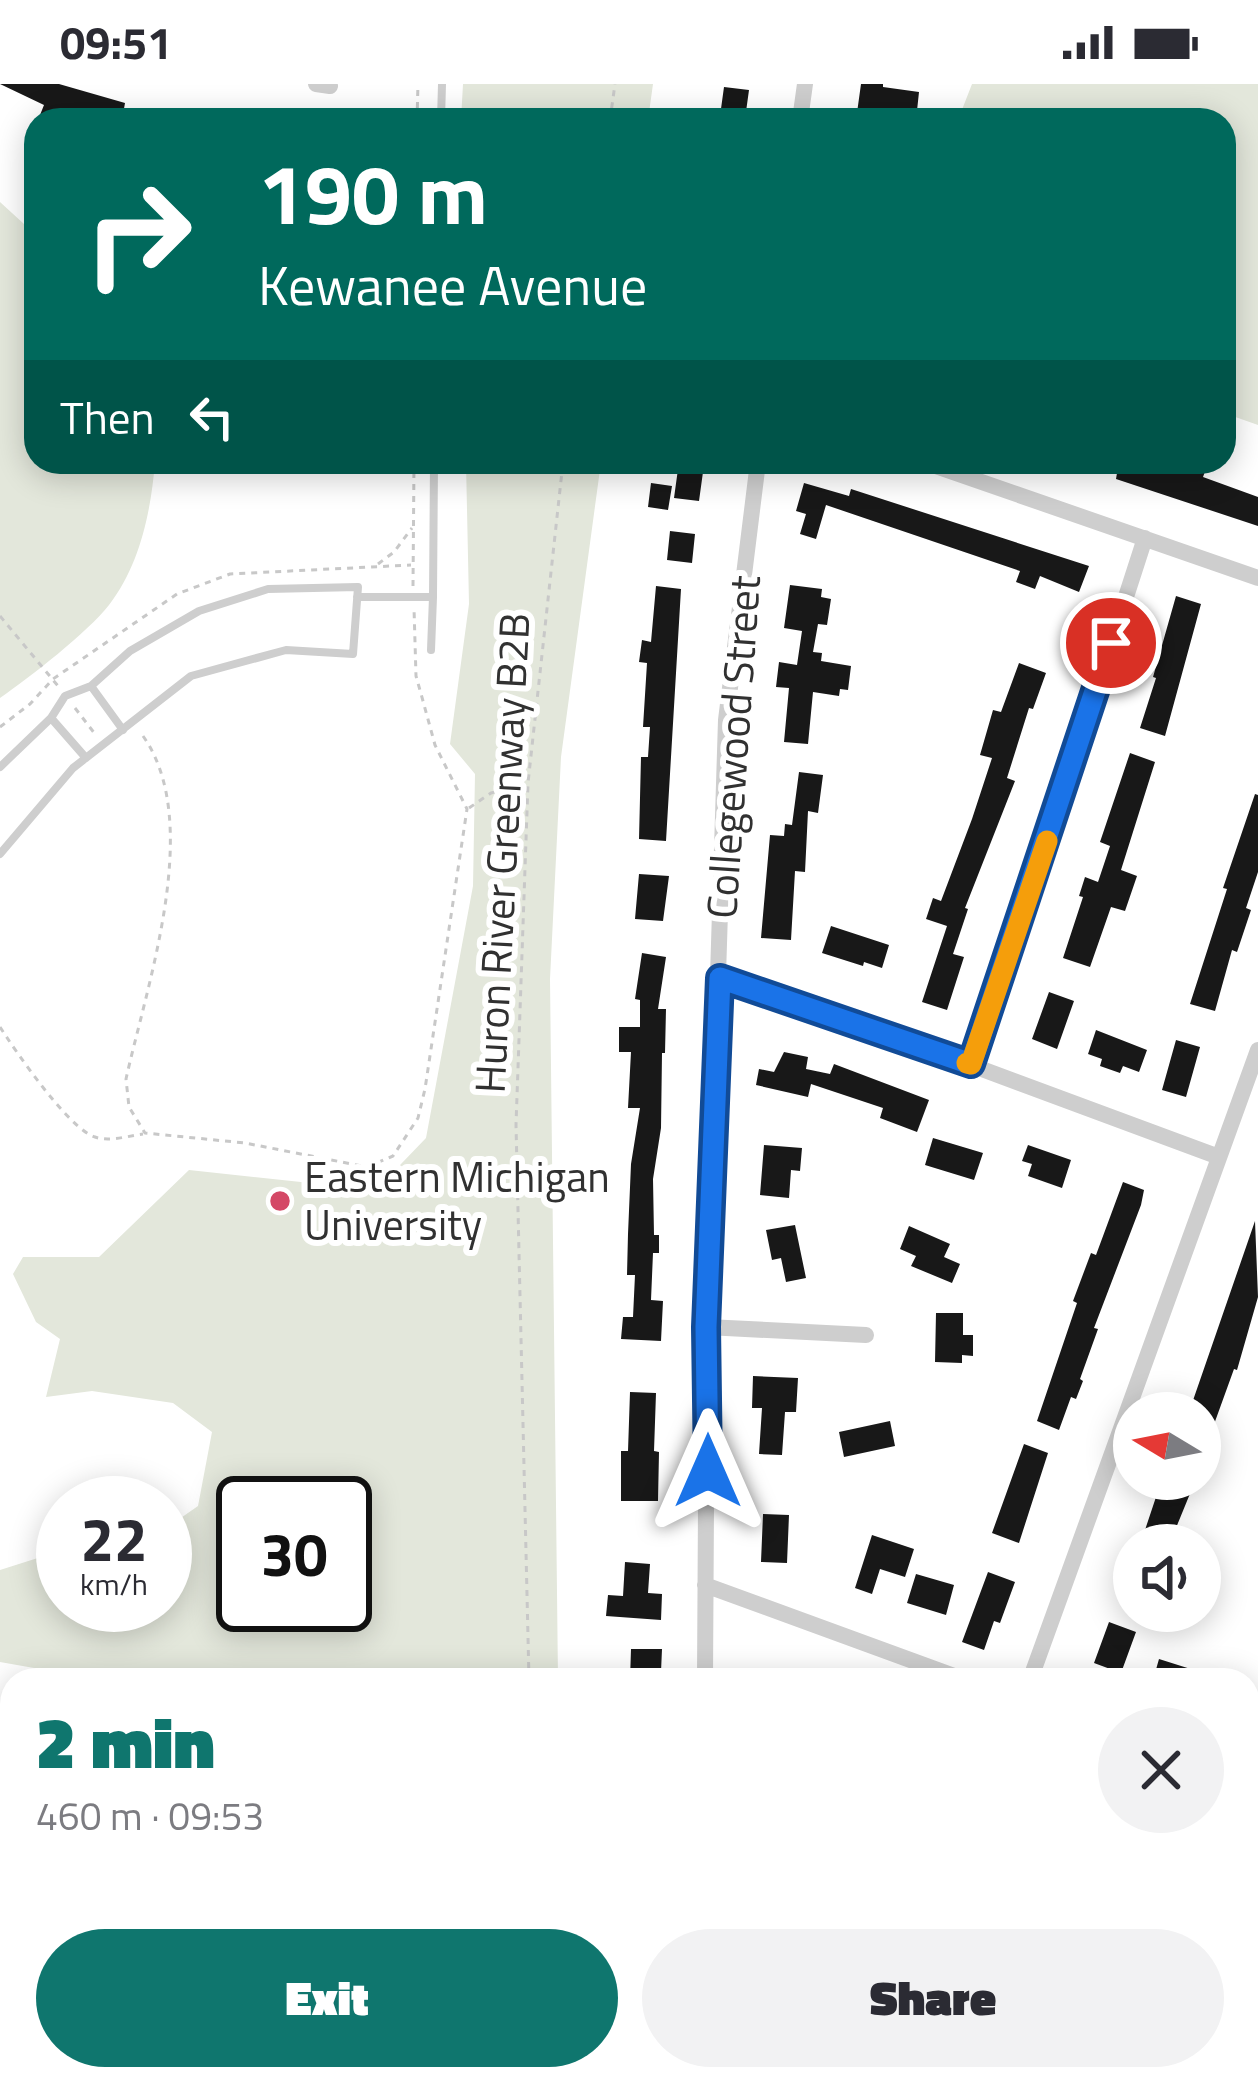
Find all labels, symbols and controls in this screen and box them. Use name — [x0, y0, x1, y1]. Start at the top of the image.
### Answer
text: 09:51 — [60, 8, 172, 76]
text: 190 m — [258, 129, 488, 257]
icon: right — [60, 156, 216, 312]
text: Kewanee Avenue — [258, 244, 647, 326]
text: Then — [60, 383, 155, 451]
icon: left — [179, 384, 245, 450]
street label: Collegewood Street — [688, 573, 776, 921]
pin — [1060, 592, 1162, 694]
icon: arrive — [1078, 610, 1144, 676]
street label: Huron River Greenway B2B — [456, 611, 546, 1095]
place label: Eastern Michigan University — [304, 1144, 610, 1256]
marker: Eastern Michigan University — [267, 1188, 293, 1214]
north arrow — [1113, 1392, 1221, 1500]
map controls — [1113, 1392, 1221, 1632]
position arrow — [645, 1408, 771, 1534]
speed limit sign: 30 — [216, 1476, 372, 1632]
text: 22 — [80, 1493, 148, 1584]
button: sound — [1113, 1524, 1221, 1632]
text: km/h — [80, 1561, 148, 1607]
text: 2 min — [36, 1686, 215, 1796]
button: close — [1098, 1707, 1224, 1833]
text: 460 m · 09:53 — [36, 1786, 264, 1845]
button: Exit — [36, 1929, 618, 2067]
button: Share — [642, 1929, 1224, 2067]

